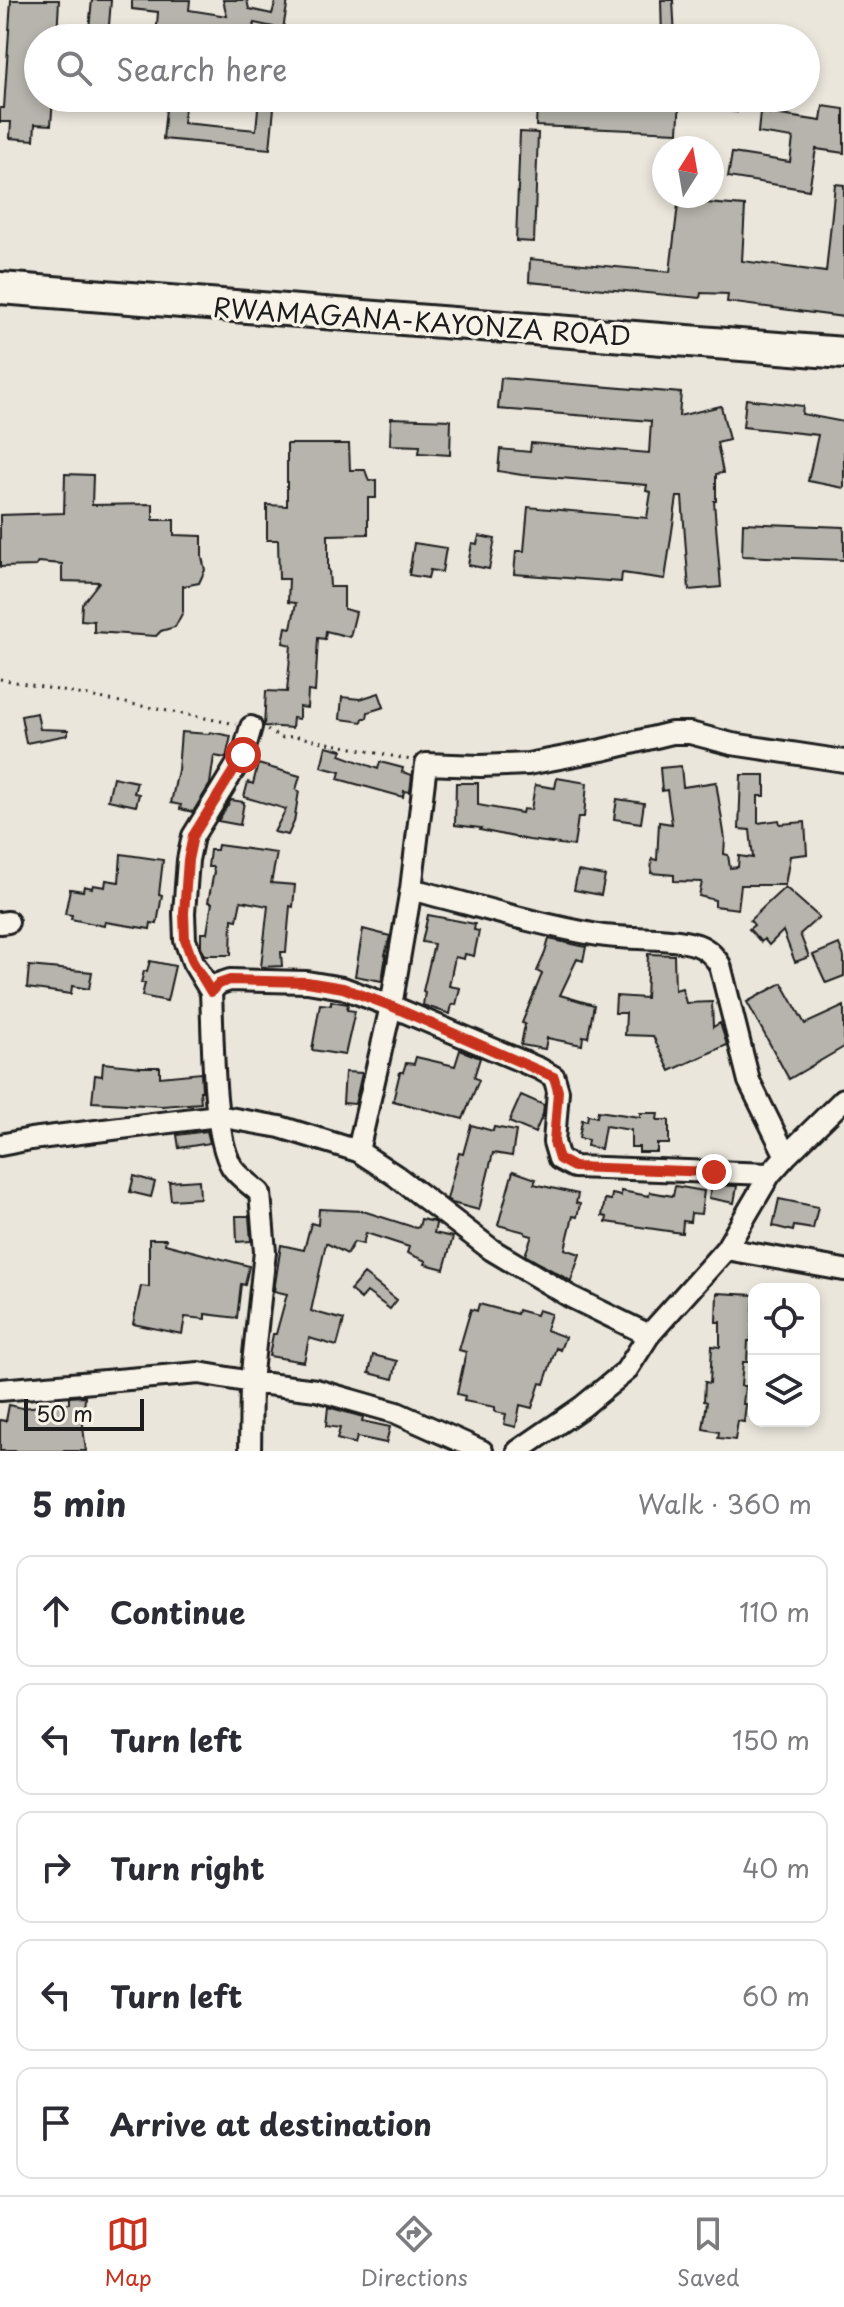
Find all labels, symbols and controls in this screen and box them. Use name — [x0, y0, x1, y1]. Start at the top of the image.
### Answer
search box — [24, 24, 820, 112]
icon: search — [52, 46, 96, 90]
text: Search here — [116, 46, 288, 91]
north arrow — [652, 136, 724, 208]
street label: RWAMAGANA-KAYONZA ROAD — [212, 287, 632, 355]
route start — [225, 737, 261, 773]
route end — [696, 1154, 732, 1190]
map controls — [748, 1283, 820, 1427]
button: locate — [748, 1283, 820, 1355]
button: layers — [748, 1355, 820, 1427]
scale bar — [24, 1395, 144, 1431]
text: 50 m — [36, 1396, 93, 1429]
text: 5 min — [32, 1477, 126, 1529]
text: Walk · 360 m — [638, 1484, 812, 1523]
icon: ahead — [34, 1589, 78, 1633]
text: Continue — [110, 1589, 245, 1634]
text: 110 m — [739, 1592, 810, 1631]
icon: left — [34, 1717, 78, 1761]
text: Turn left — [110, 1717, 242, 1762]
text: 150 m — [732, 1720, 810, 1759]
icon: right — [34, 1845, 78, 1889]
text: Turn right — [110, 1845, 265, 1890]
text: 40 m — [742, 1848, 810, 1887]
icon: left — [34, 1973, 78, 2017]
text: Turn left — [110, 1973, 242, 2018]
text: 60 m — [742, 1976, 810, 2015]
icon: arrive — [34, 2101, 78, 2145]
text: Arrive at destination — [110, 2101, 432, 2146]
tab: Map — [105, 2212, 152, 2293]
tab: Directions — [361, 2212, 468, 2293]
tab: Saved — [677, 2212, 739, 2293]

